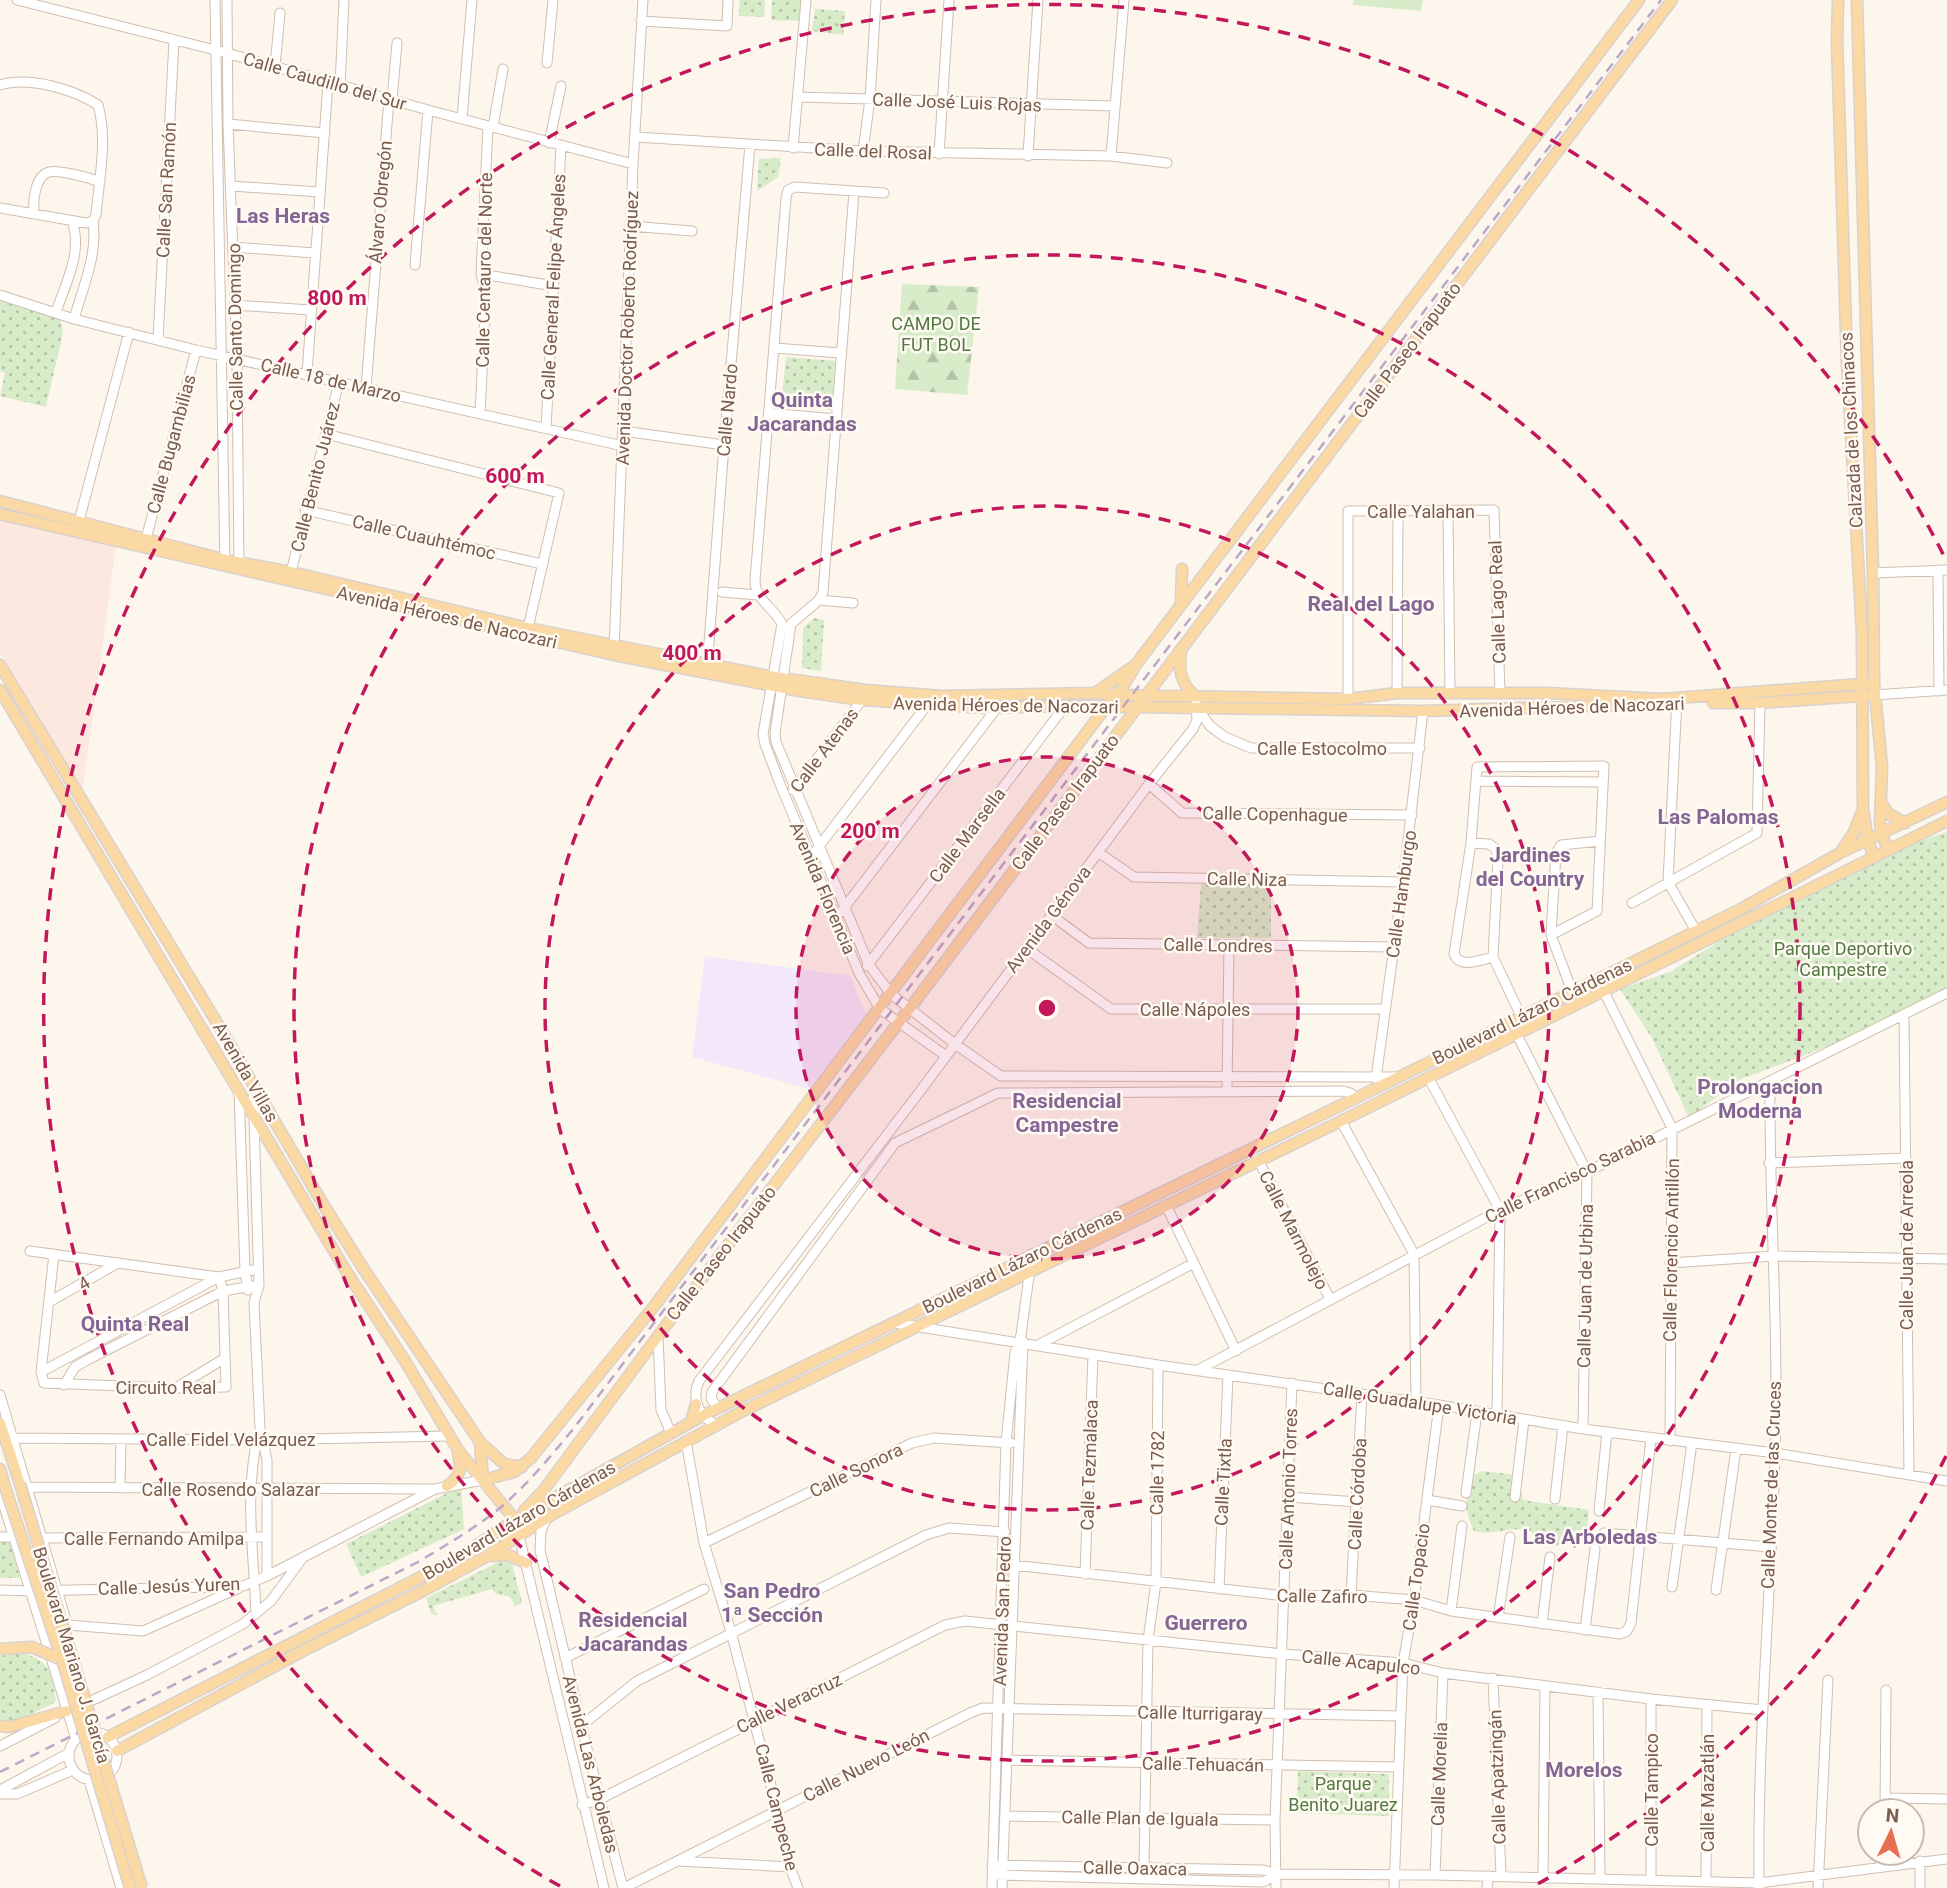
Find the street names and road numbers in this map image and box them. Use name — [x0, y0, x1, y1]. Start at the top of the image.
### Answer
street label: Calle Caudillo del Sur — [241, 48, 409, 114]
street label: Calle José Luis Rojas — [872, 89, 1042, 115]
street label: Calle San Ramón — [152, 122, 180, 258]
street label: Calle del Rosal — [814, 138, 932, 164]
street label: Álvaro Obregón — [364, 140, 396, 264]
street label: Calle Centauro del Norte — [472, 172, 496, 368]
street label: Calle General Felipe Ángeles — [537, 173, 569, 401]
street label: Avenida Doctor Roberto Rodríguez — [612, 190, 642, 466]
street label: Calle Santo Domingo — [223, 243, 247, 411]
street label: Calle Paseo Irapuato — [1349, 278, 1465, 422]
street label: Calzada de los Chinacos — [1835, 331, 1867, 529]
street label: Calle 18 de Marzo — [259, 354, 403, 406]
street label: Calle Nardo — [712, 363, 742, 457]
street label: Calle Bugambilias — [142, 372, 200, 516]
street label: Calle Benito Juárez — [286, 400, 344, 554]
street label: Calle Yalahan — [1367, 501, 1475, 522]
street label: Calle Cuauhtémoc — [350, 510, 498, 564]
street label: Calle Lago Real — [1484, 540, 1510, 664]
street label: Avenida Héroes de Nacozari — [335, 581, 559, 653]
street label: Avenida Héroes de Nacozari — [893, 693, 1119, 717]
street label: Avenida Héroes de Nacozari — [1459, 693, 1685, 721]
street label: Calle Atenas — [785, 704, 863, 796]
street label: Calle Paseo Irapuato — [1007, 730, 1123, 874]
street label: Calle Estocolmo — [1257, 738, 1387, 759]
street label: Calle Marsella — [925, 783, 1009, 887]
street label: Calle Copenhague — [1202, 802, 1348, 826]
street label: Avenida Florencia — [786, 819, 860, 957]
street label: Calle Hamburgo — [1382, 829, 1420, 959]
street label: Avenida Génova — [1001, 861, 1095, 977]
street label: Calle Niza — [1207, 868, 1287, 890]
street label: Calle Londres — [1163, 934, 1273, 956]
street label: Boulevard Lázaro Cárdenas — [1429, 954, 1635, 1068]
street label: Calle Nápoles — [1140, 999, 1250, 1020]
street label: Avenida Villas — [209, 1018, 283, 1126]
street label: Calle Francisco Sarabia — [1481, 1127, 1659, 1227]
street label: Calle Florencio Antillón — [1659, 1158, 1683, 1342]
street label: Calle Juan de Arreola — [1896, 1160, 1917, 1330]
street label: Calle Marmolejo — [1255, 1167, 1333, 1293]
street label: Calle Paseo Irapuato — [662, 1181, 780, 1325]
street label: Boulevard Lázaro Cárdenas — [919, 1203, 1125, 1317]
street label: Calle Juan de Urbina — [1573, 1204, 1597, 1368]
street label: 4 — [74, 1271, 94, 1295]
street label: Circuito Real — [116, 1377, 217, 1398]
street label: Calle Guadalupe Victoria — [1322, 1377, 1518, 1429]
street label: Calle Monte de las Cruces — [1757, 1381, 1785, 1589]
street label: Calle Tezmalaca — [1076, 1399, 1102, 1531]
street label: Calle Antonio Torres — [1275, 1408, 1301, 1570]
street label: Calle Fidel Velázquez — [146, 1429, 316, 1450]
street label: Calle 1782 — [1146, 1430, 1168, 1516]
street label: Calle Tixtla — [1210, 1437, 1236, 1527]
street label: Calle Córdoba — [1344, 1437, 1370, 1551]
street label: Calle Sonora — [806, 1438, 906, 1502]
street label: Boulevard Lázaro Cárdenas — [419, 1456, 619, 1584]
street label: Calle Rosendo Salazar — [142, 1479, 320, 1500]
street label: Calle Topacio — [1398, 1522, 1434, 1632]
street label: Calle Fernando Amilpa — [64, 1528, 244, 1549]
street label: Avenida San Pedro — [989, 1536, 1015, 1686]
street label: Boulevard Mariano J. García — [29, 1544, 115, 1766]
street label: Calle Jesús Yuren — [97, 1573, 241, 1599]
street label: Calle Zafiro — [1276, 1585, 1368, 1607]
street label: Calle Acapulco — [1301, 1645, 1421, 1679]
street label: Calle Veracruz — [733, 1668, 845, 1738]
street label: Avenida Las Arboledas — [559, 1673, 623, 1855]
street label: Calle Iturrigaray — [1137, 1701, 1263, 1725]
street label: Calle Apatzingán — [1484, 1709, 1510, 1845]
street label: Calle Morelia — [1427, 1722, 1451, 1826]
street label: Calle Nuevo León — [799, 1724, 933, 1806]
street label: Calle Tampico — [1641, 1733, 1662, 1847]
street label: Calle Mazatlán — [1697, 1734, 1718, 1852]
street label: Calle Campeche — [751, 1741, 803, 1873]
street label: Calle Tehuacán — [1142, 1752, 1264, 1776]
street label: Calle Plan de Iguala — [1061, 1806, 1219, 1830]
street label: Calle Oaxaca — [1083, 1857, 1187, 1879]

